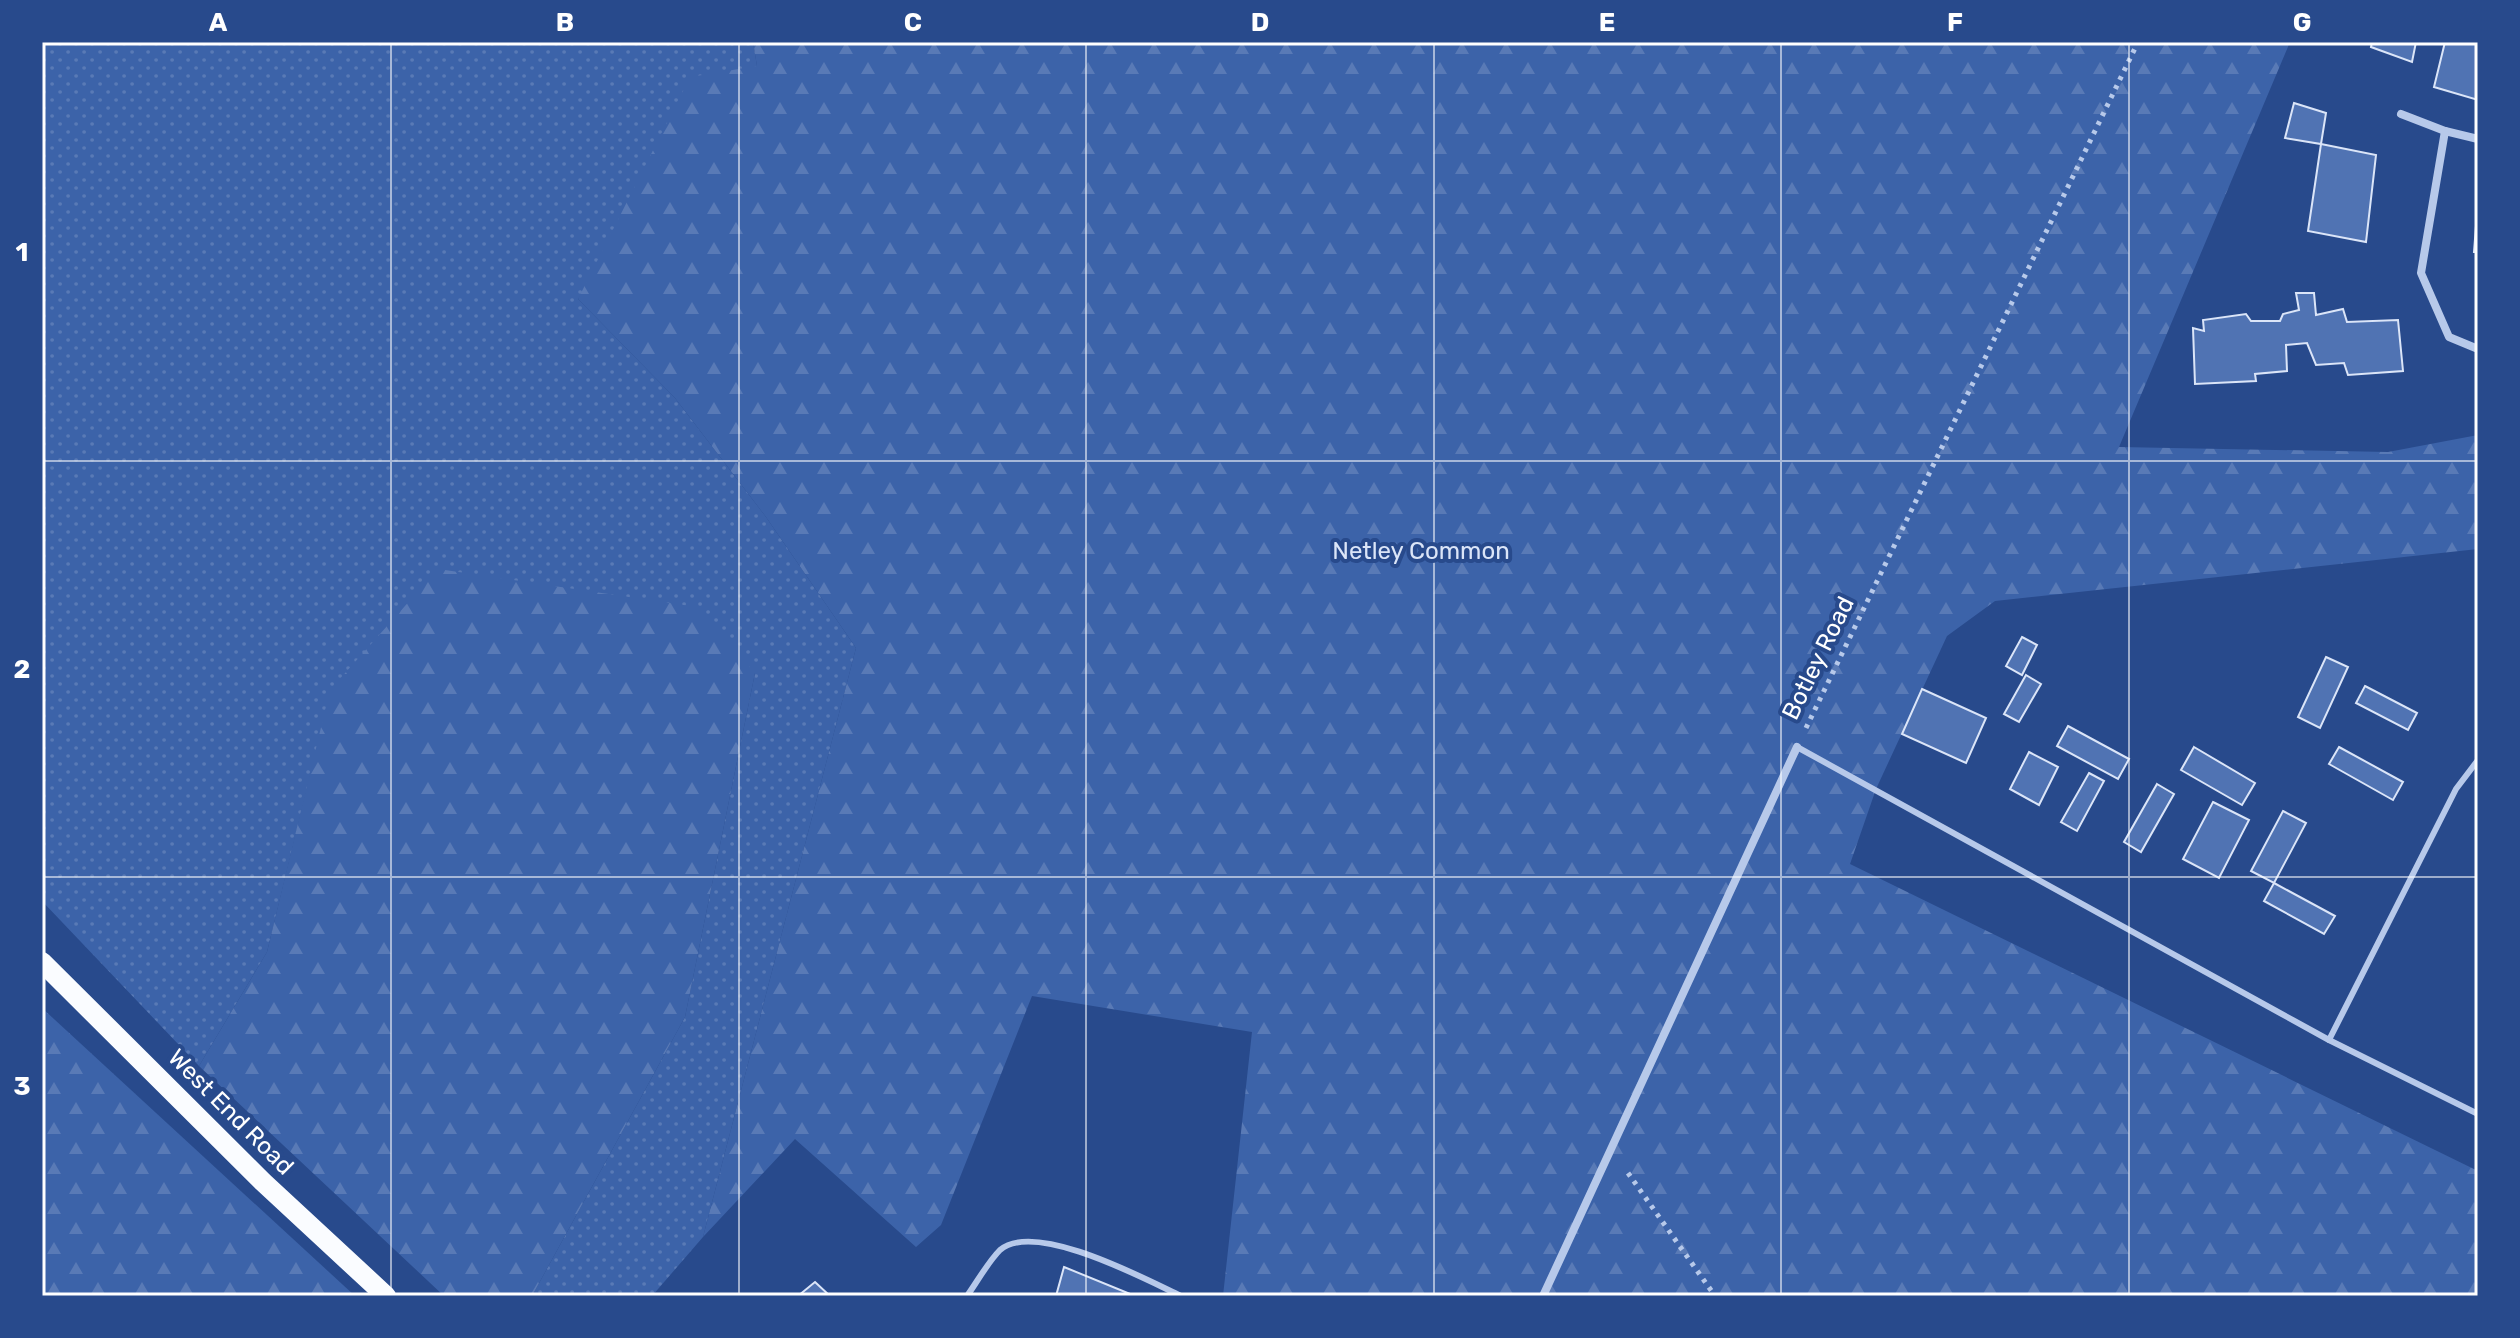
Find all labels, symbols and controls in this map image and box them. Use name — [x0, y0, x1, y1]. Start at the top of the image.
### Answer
text: A — [209, 7, 228, 38]
text: B — [556, 7, 574, 38]
text: C — [904, 7, 922, 38]
text: D — [1251, 7, 1269, 38]
text: E — [1599, 7, 1615, 38]
text: F — [1947, 7, 1963, 38]
text: G — [2293, 7, 2311, 38]
text: 1 — [16, 237, 28, 268]
park label: Netley Common — [1332, 537, 1510, 565]
street label: Botley Road — [1776, 592, 1860, 724]
text: 2 — [14, 654, 30, 685]
street label: West End Road — [162, 1043, 300, 1181]
text: 3 — [13, 1071, 31, 1102]

